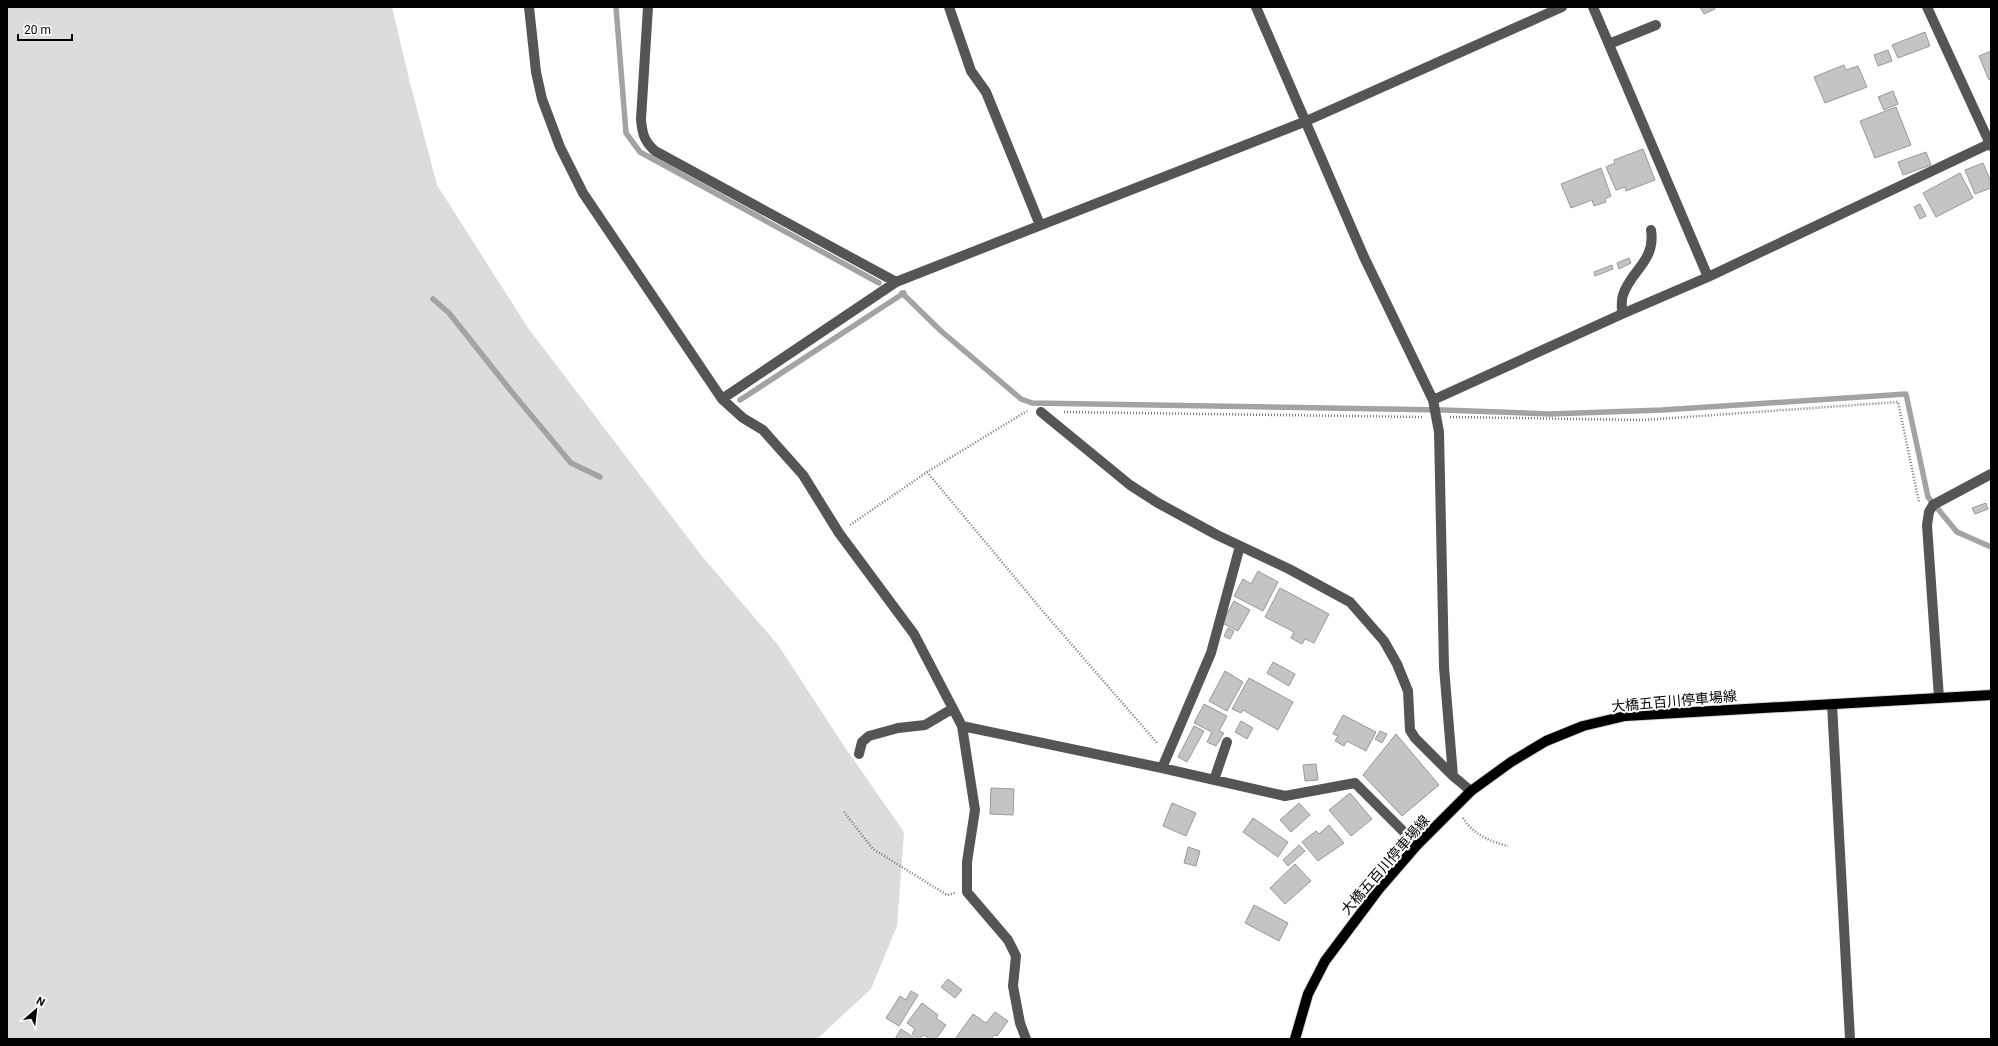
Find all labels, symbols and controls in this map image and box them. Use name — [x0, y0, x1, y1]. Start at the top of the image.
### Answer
scale bar — [18, 16, 72, 42]
text: 20 m — [24, 23, 51, 37]
street label: 大橋五百川停車場線 — [1611, 688, 1737, 714]
street label: 大橋五百川停車場線 — [1338, 812, 1432, 918]
north arrow — [16, 990, 56, 1030]
text: N — [34, 994, 47, 1009]

